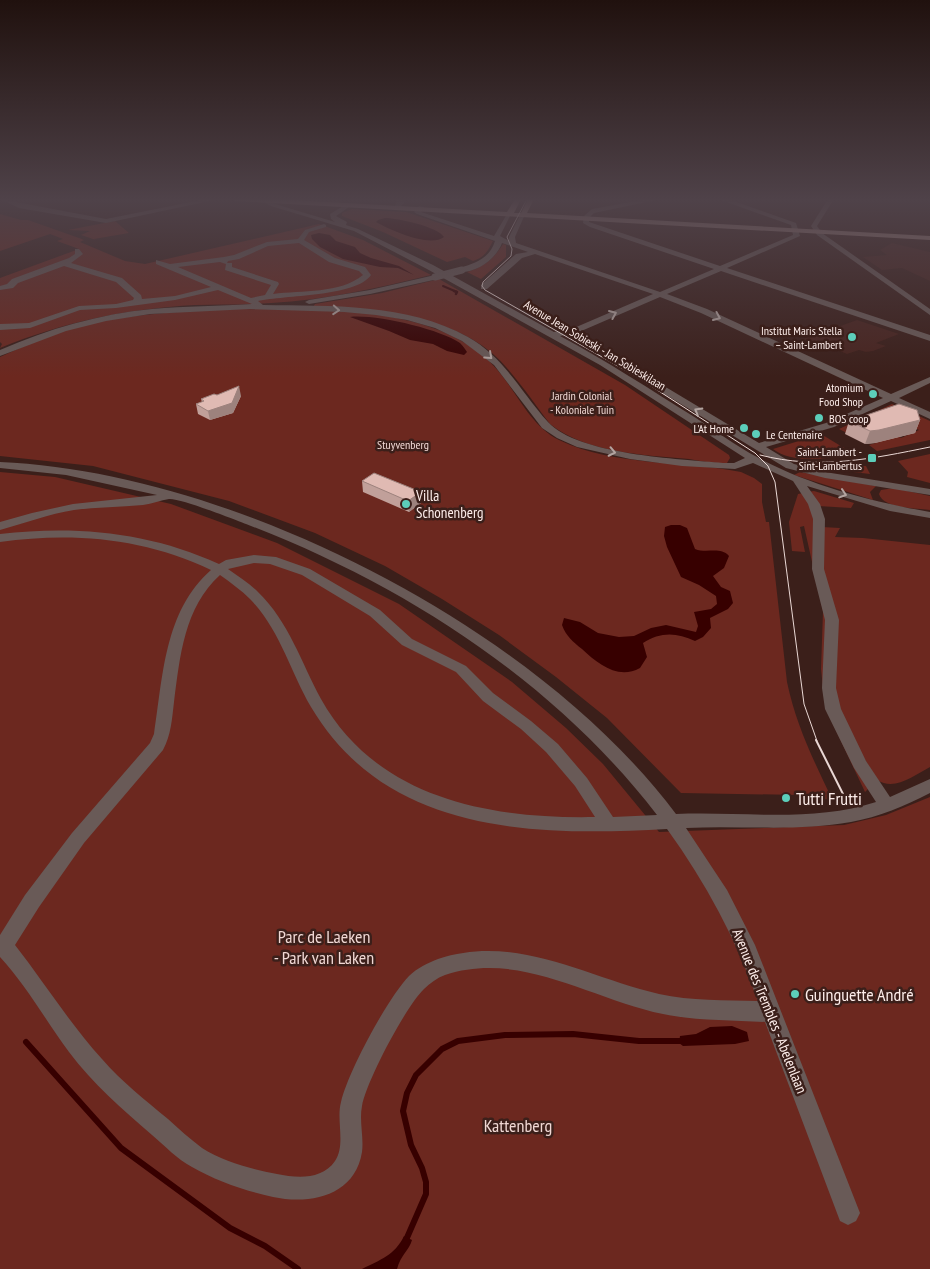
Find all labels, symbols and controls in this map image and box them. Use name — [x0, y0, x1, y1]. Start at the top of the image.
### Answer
street label: Avenue Jean Sobieski - Jan Sobieskilaan — [521, 297, 669, 393]
one-way arrow — [332, 304, 340, 315]
one-way arrow — [608, 310, 617, 321]
one-way arrow — [712, 311, 721, 322]
place label: Institut Maris Stella – Saint-Lambert — [761, 323, 843, 352]
marker: Institut Maris Stella – Saint-Lambert — [846, 331, 858, 343]
one-way arrow — [483, 350, 492, 359]
place label: Atomium Food Shop — [819, 380, 863, 409]
park label: Jardin Colonial - Koloniale Tuin — [550, 388, 614, 417]
marker: Atomium Food Shop — [867, 388, 879, 400]
one-way arrow — [694, 408, 703, 418]
place label: BOS coop — [829, 411, 869, 426]
marker: BOS coop — [813, 412, 825, 424]
place label: L'At Home — [694, 421, 734, 436]
marker: L'At Home — [738, 422, 750, 434]
place label: Le Centenaire — [766, 427, 822, 442]
marker: Le Centenaire — [750, 428, 762, 440]
park label: Stuyvenberg — [377, 437, 429, 452]
place label: Saint-Lambert - Sint-Lambertus — [797, 444, 862, 473]
one-way arrow — [607, 446, 616, 457]
marker: Saint-Lambert - Sint-Lambertus — [866, 452, 878, 464]
place label: Villa Schonenberg — [415, 486, 484, 522]
one-way arrow — [838, 488, 847, 498]
marker: Villa Schonenberg — [400, 498, 412, 510]
place label: Tutti Frutti — [796, 787, 862, 810]
marker: Tutti Frutti — [780, 792, 792, 804]
park label: Parc de Laeken - Park van Laken — [274, 925, 374, 969]
street label: Avenue des Trembles - Abelenlaan — [728, 926, 812, 1096]
place label: Guinguette André — [805, 983, 914, 1006]
marker: Guinguette André — [789, 988, 801, 1000]
park label: Kattenberg — [484, 1114, 552, 1137]

